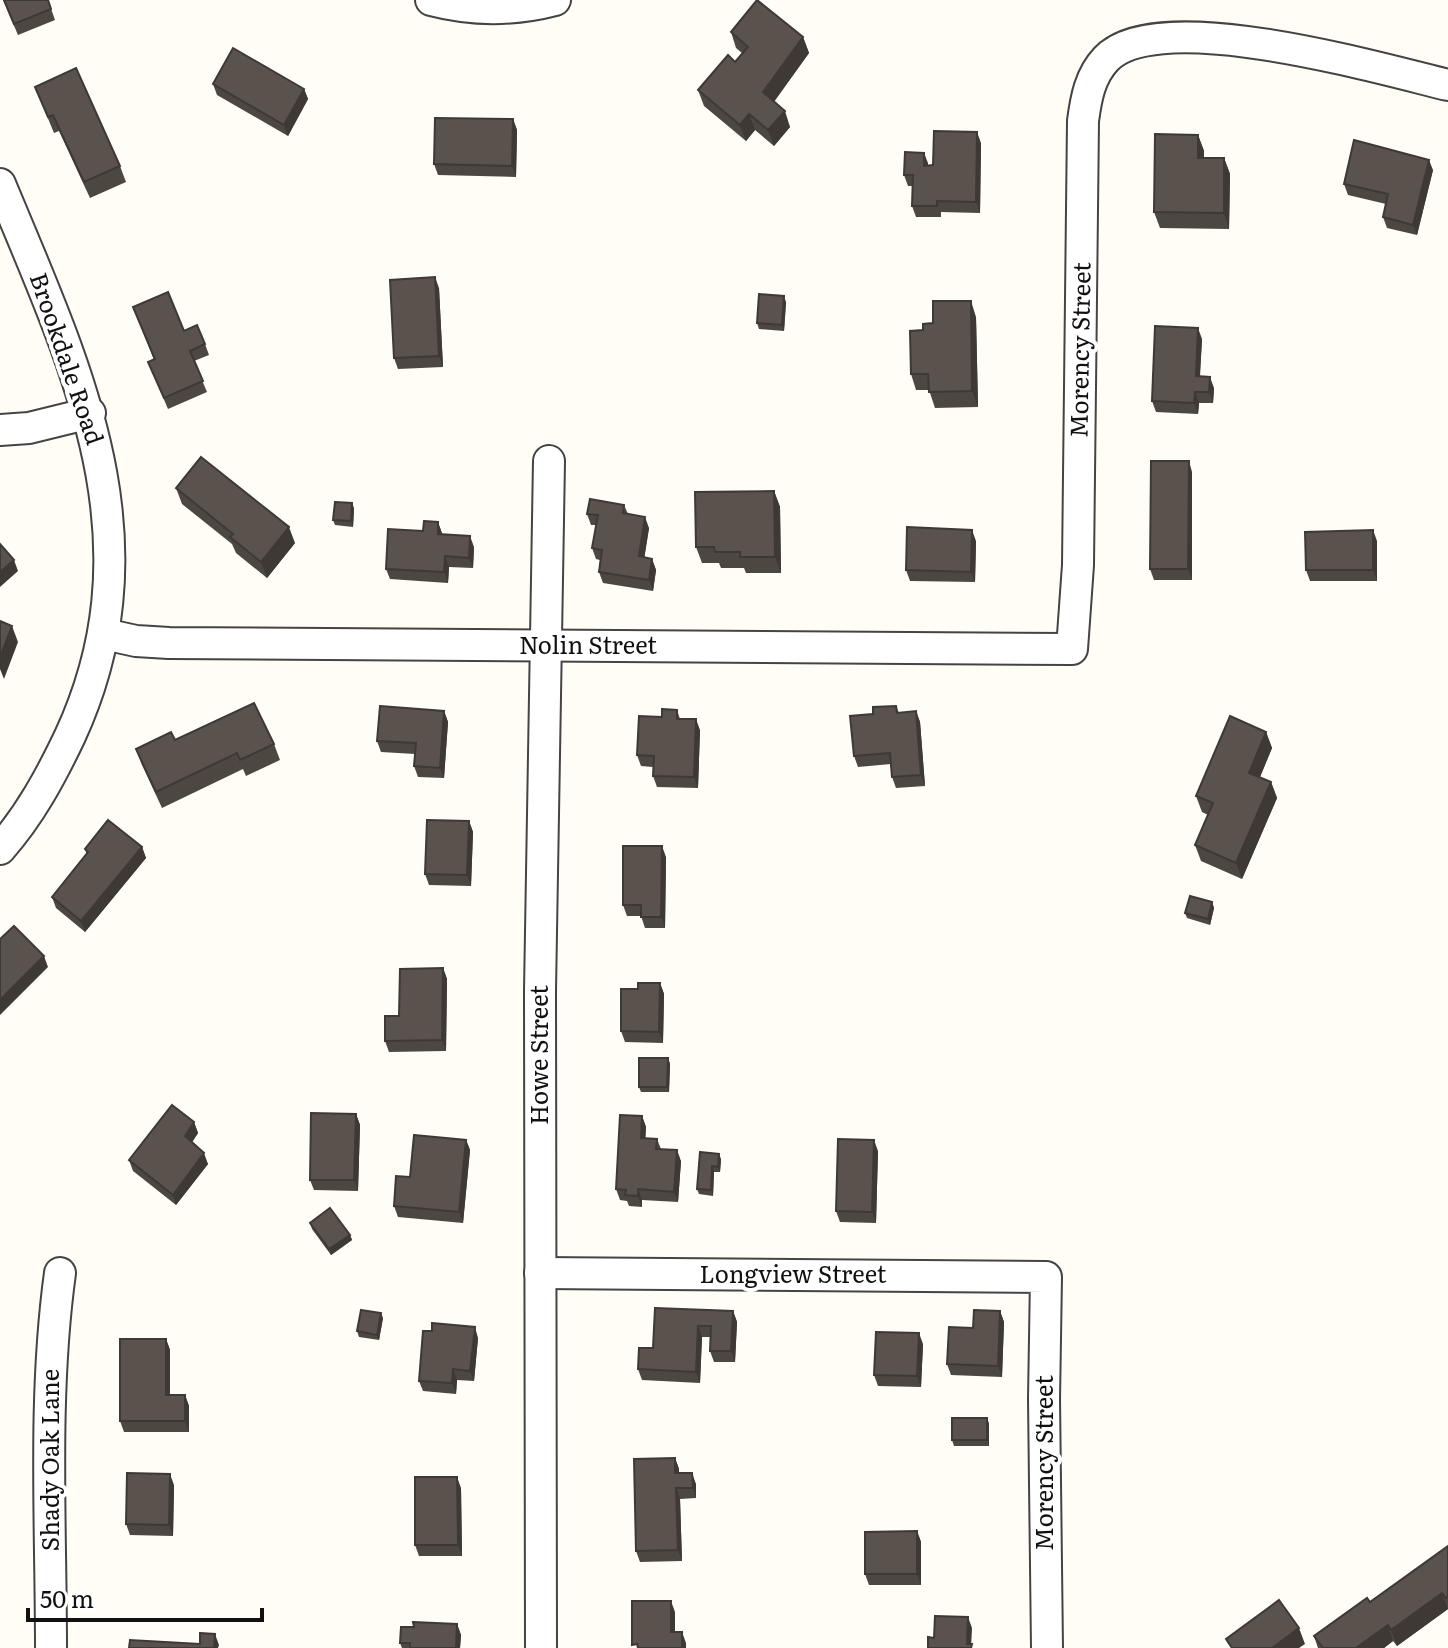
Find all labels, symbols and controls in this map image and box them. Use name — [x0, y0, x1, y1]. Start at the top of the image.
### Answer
street label: Morency Street — [1059, 261, 1098, 438]
street label: Brookdale Road — [23, 267, 114, 449]
street label: Nolin Street — [519, 626, 657, 661]
street label: Howe Street — [520, 985, 555, 1125]
street label: Longview Street — [700, 1255, 887, 1290]
street label: Shady Oak Lane — [31, 1369, 66, 1551]
street label: Morency Street — [1025, 1375, 1060, 1551]
scale bar — [28, 1572, 262, 1622]
text: 50 m — [40, 1580, 94, 1615]

